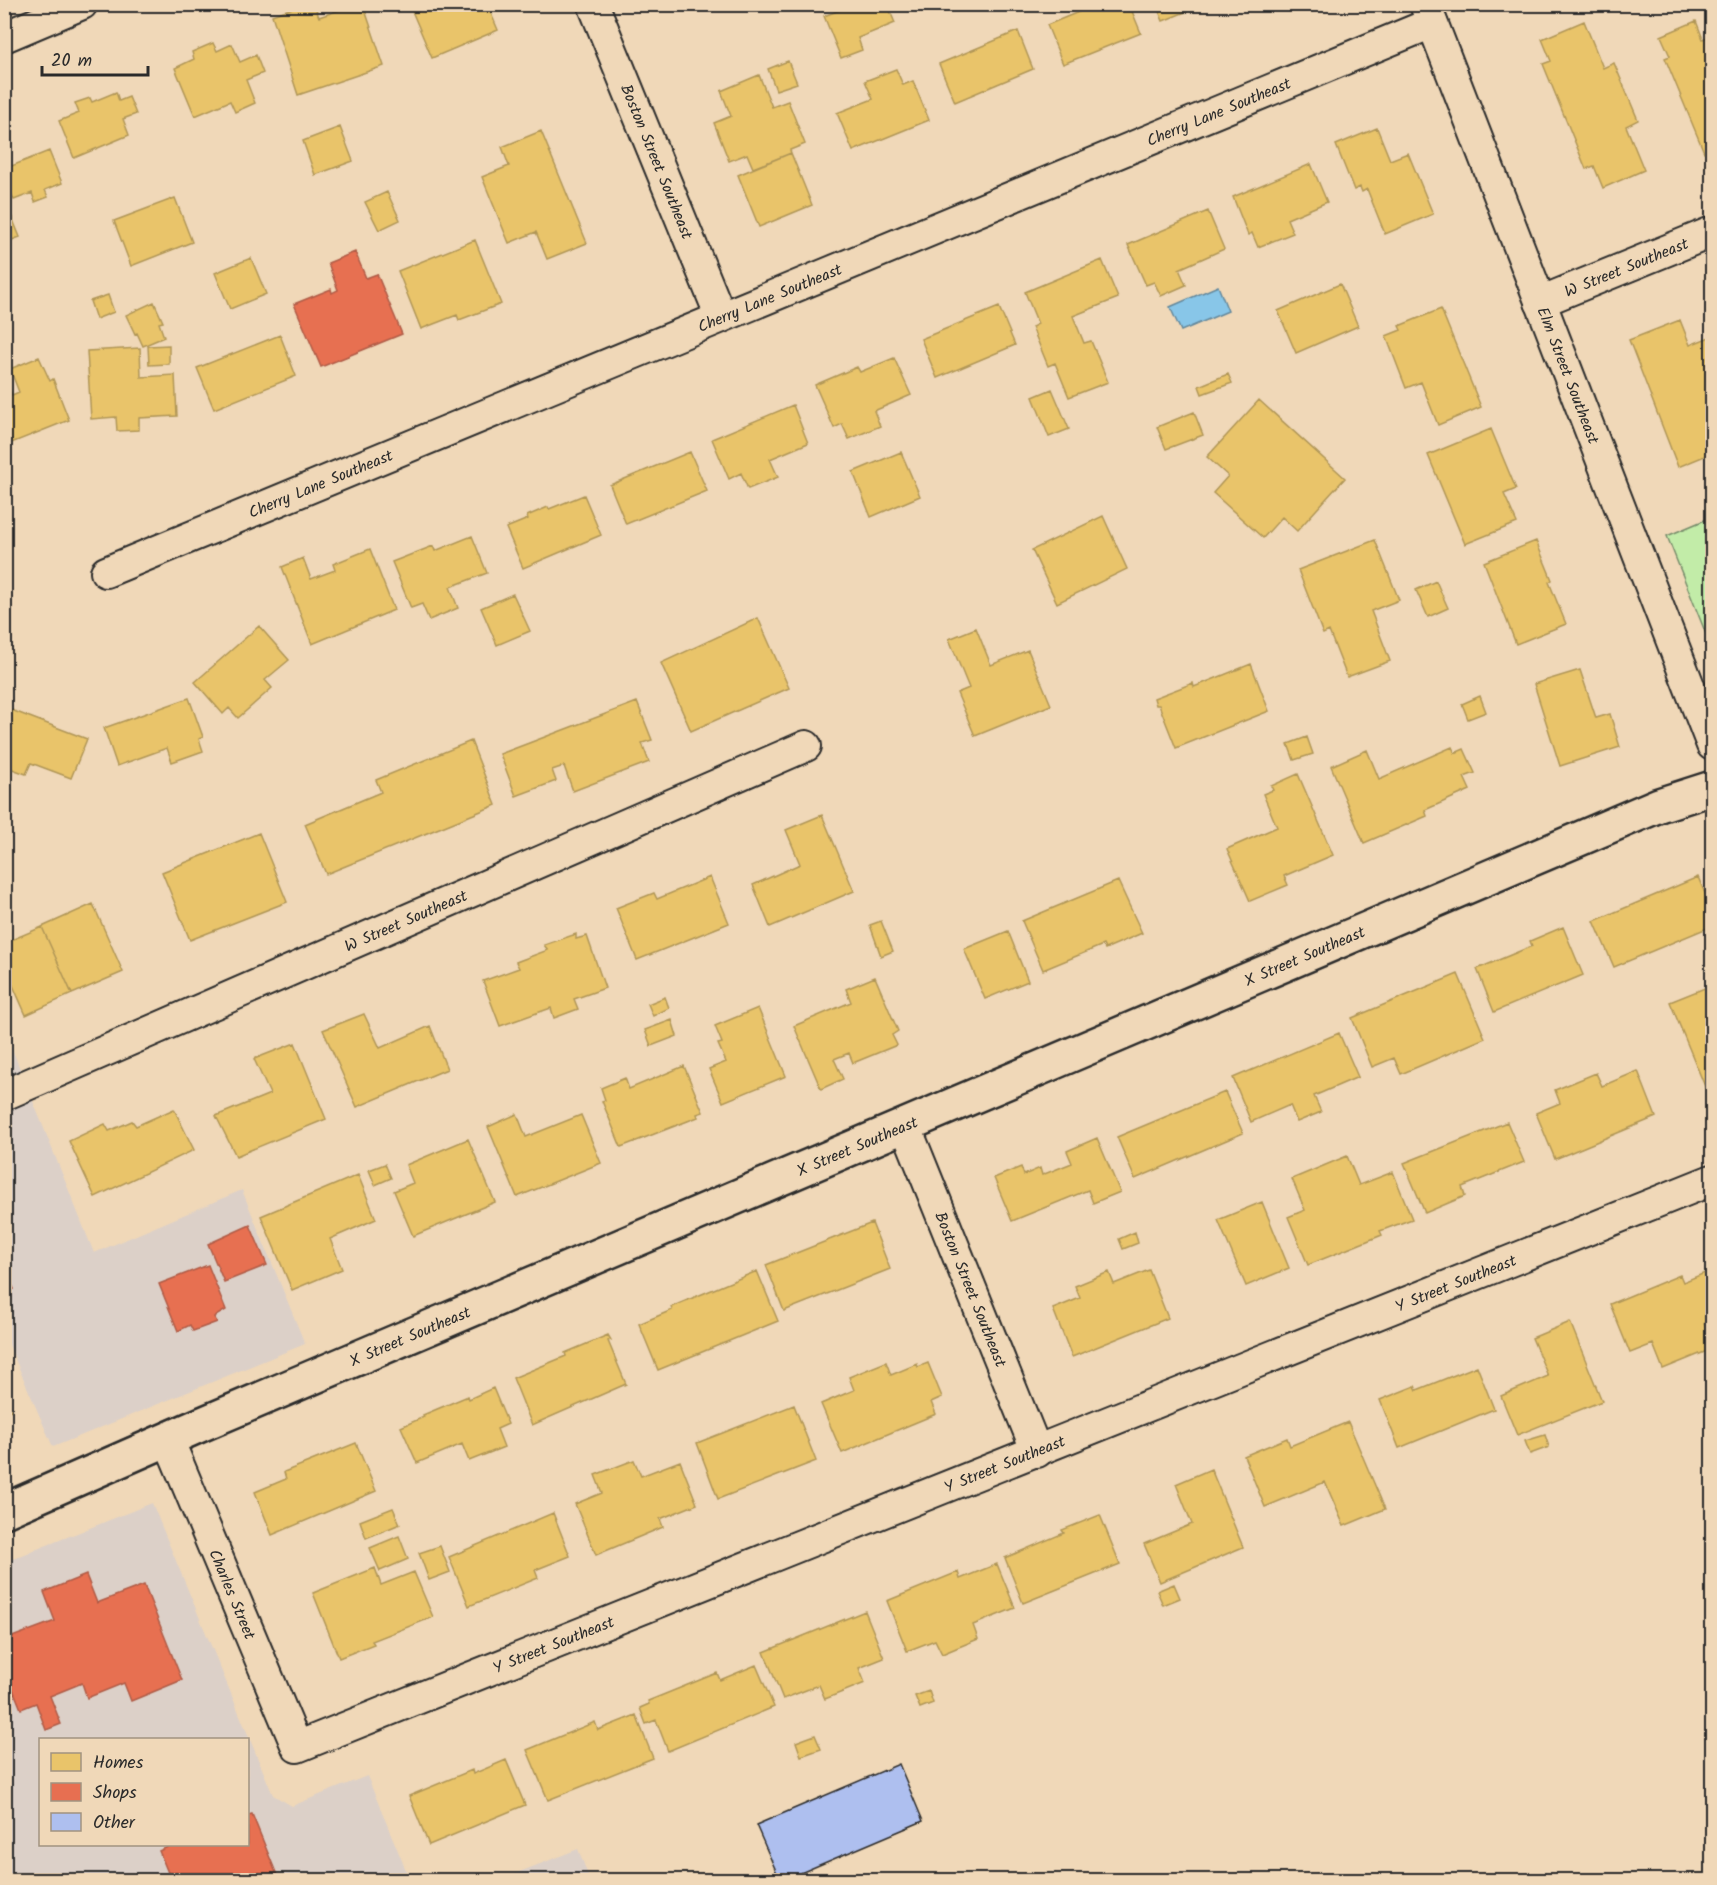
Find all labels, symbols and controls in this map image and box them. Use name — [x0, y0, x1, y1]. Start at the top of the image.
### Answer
scale bar — [42, 39, 148, 77]
text: 20 m — [51, 47, 92, 76]
street label: Cherry Lane Southeast — [1143, 71, 1296, 154]
street label: Boston Street Southeast — [613, 81, 699, 244]
street label: W Street Southeast — [1561, 232, 1693, 305]
street label: Cherry Lane Southeast — [694, 257, 847, 340]
street label: Elm Street Southeast — [1529, 303, 1606, 449]
street label: Cherry Lane Southeast — [245, 443, 398, 526]
street label: W Street Southeast — [341, 883, 472, 959]
street label: X Street Southeast — [1241, 920, 1370, 994]
street label: X Street Southeast — [793, 1110, 923, 1184]
street label: Boston Street Southeast — [927, 1208, 1013, 1372]
street label: Y Street Southeast — [1392, 1248, 1521, 1320]
street label: X Street Southeast — [346, 1300, 476, 1374]
street label: Y Street Southeast — [941, 1429, 1070, 1500]
street label: Charles Street — [201, 1545, 262, 1644]
street label: Y Street Southeast — [489, 1610, 619, 1681]
legend — [39, 1738, 249, 1846]
text: Homes — [93, 1749, 144, 1778]
text: Shops — [93, 1779, 137, 1808]
text: Other — [93, 1809, 136, 1838]

